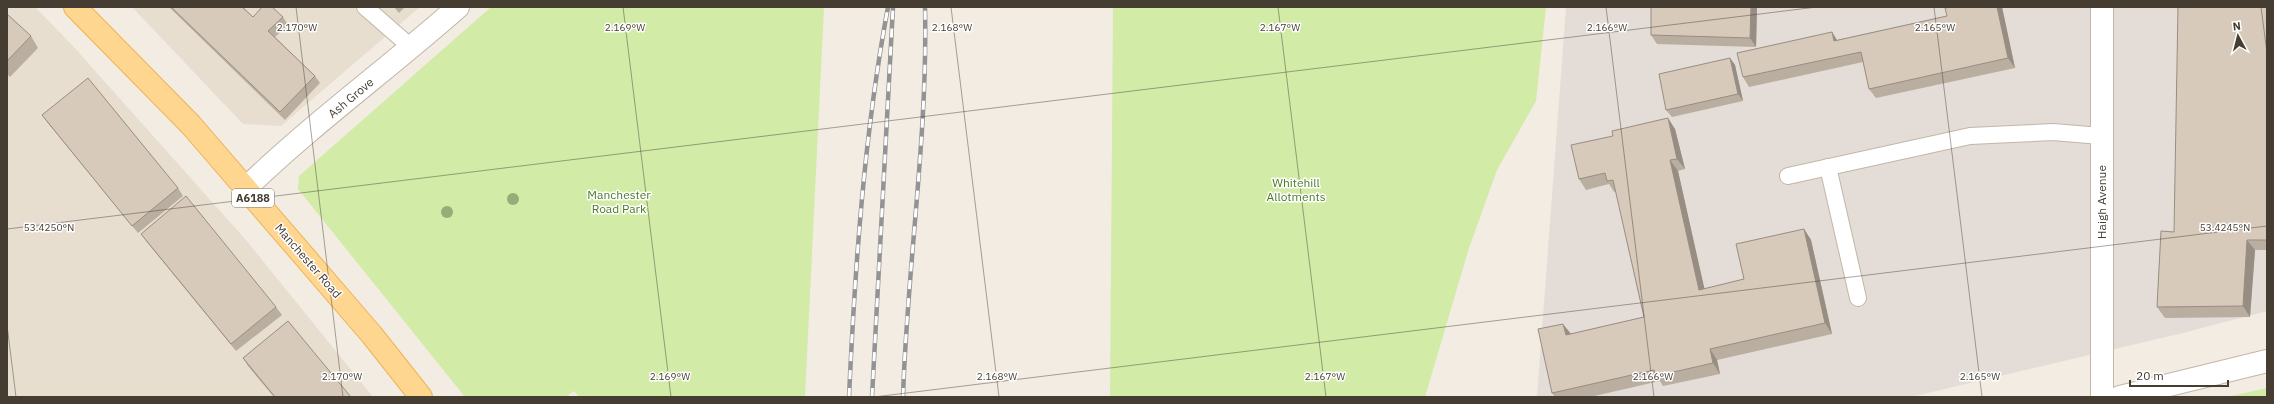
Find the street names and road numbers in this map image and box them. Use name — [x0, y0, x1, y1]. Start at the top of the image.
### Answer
street label: Ash Grove — [325, 74, 377, 121]
street label: Haigh Avenue — [2094, 165, 2109, 239]
road number: A6188 — [232, 189, 274, 207]
street label: Manchester Road — [272, 220, 345, 301]

